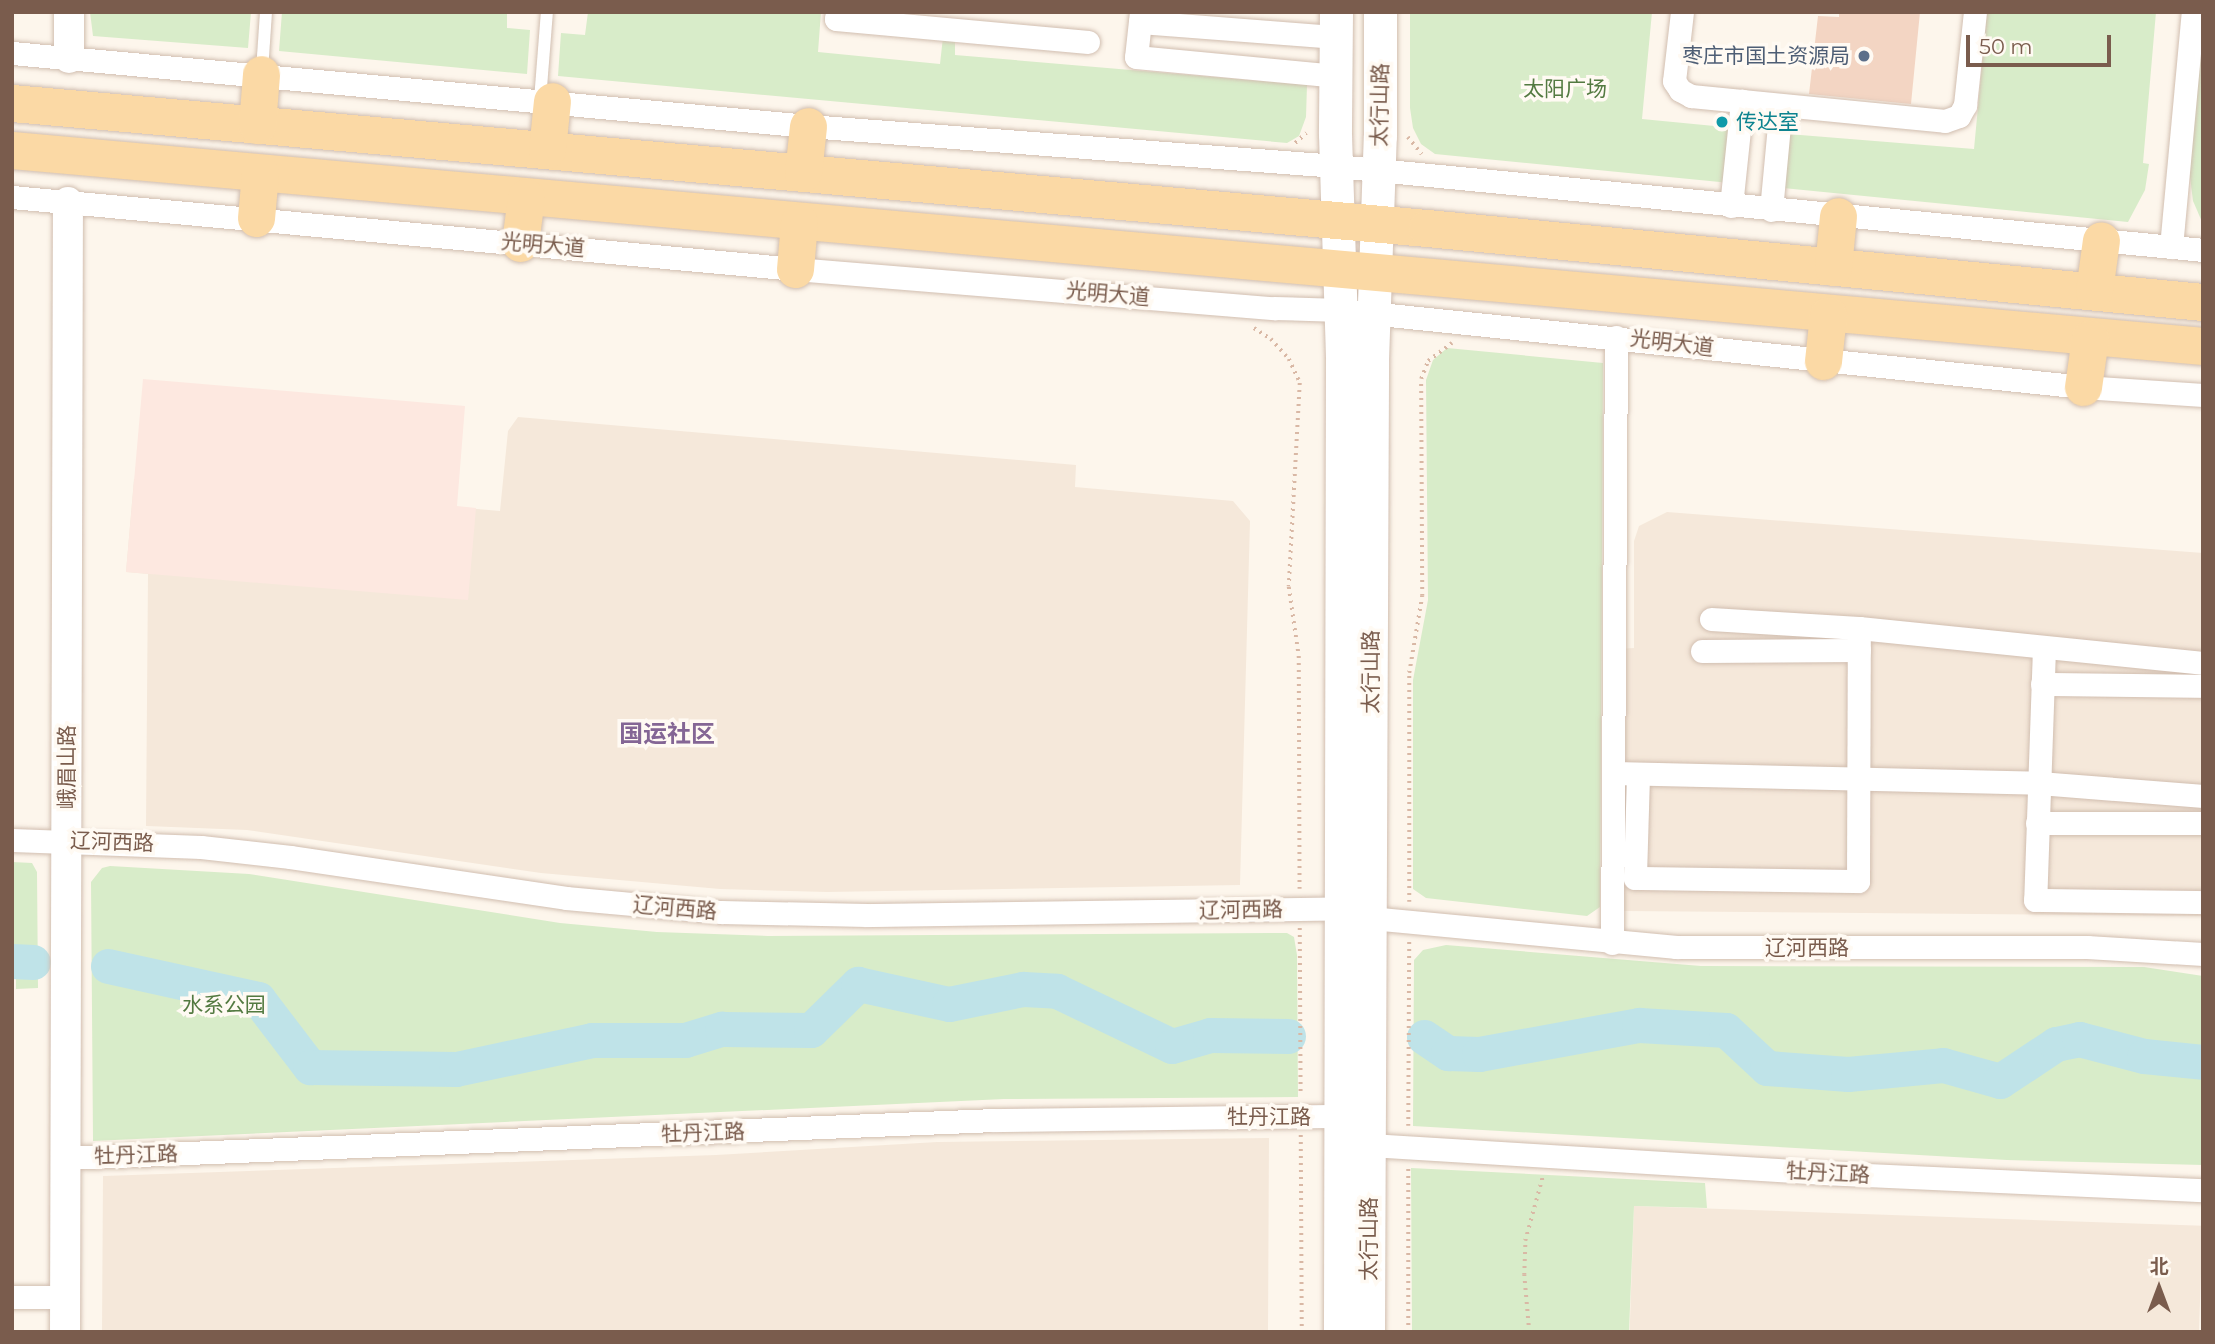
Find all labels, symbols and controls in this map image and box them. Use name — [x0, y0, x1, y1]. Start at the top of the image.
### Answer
scale bar — [1970, 21, 2115, 65]
text: 50 m — [1979, 34, 2033, 59]
place label: 枣庄市国土资源局 — [1682, 43, 1850, 69]
marker: 枣庄市国土资源局 — [1856, 48, 1872, 64]
street label: 太行山路 — [1367, 63, 1393, 147]
park label: 太阳广场 — [1523, 76, 1607, 102]
place label: 传达室 — [1736, 109, 1799, 135]
marker: 传达室 — [1714, 114, 1730, 130]
street label: 光明大道 — [500, 229, 586, 261]
street label: 光明大道 — [1065, 278, 1151, 310]
street label: 光明大道 — [1629, 325, 1715, 361]
street label: 太行山路 — [1358, 630, 1384, 714]
district label: 国运社区 — [619, 720, 715, 748]
street label: 峨眉山路 — [54, 725, 80, 809]
street label: 辽河西路 — [70, 828, 154, 856]
street label: 辽河西路 — [632, 892, 718, 924]
street label: 辽河西路 — [1199, 897, 1283, 923]
street label: 辽河西路 — [1765, 935, 1849, 961]
park label: 水系公园 — [182, 992, 266, 1018]
street label: 牡丹江路 — [1227, 1104, 1311, 1130]
street label: 牡丹江路 — [661, 1119, 745, 1147]
street label: 牡丹江路 — [94, 1141, 178, 1169]
street label: 牡丹江路 — [1785, 1158, 1871, 1188]
street label: 太行山路 — [1356, 1197, 1382, 1281]
north arrow — [2124, 1253, 2194, 1323]
text: 北 — [2149, 1255, 2169, 1278]

